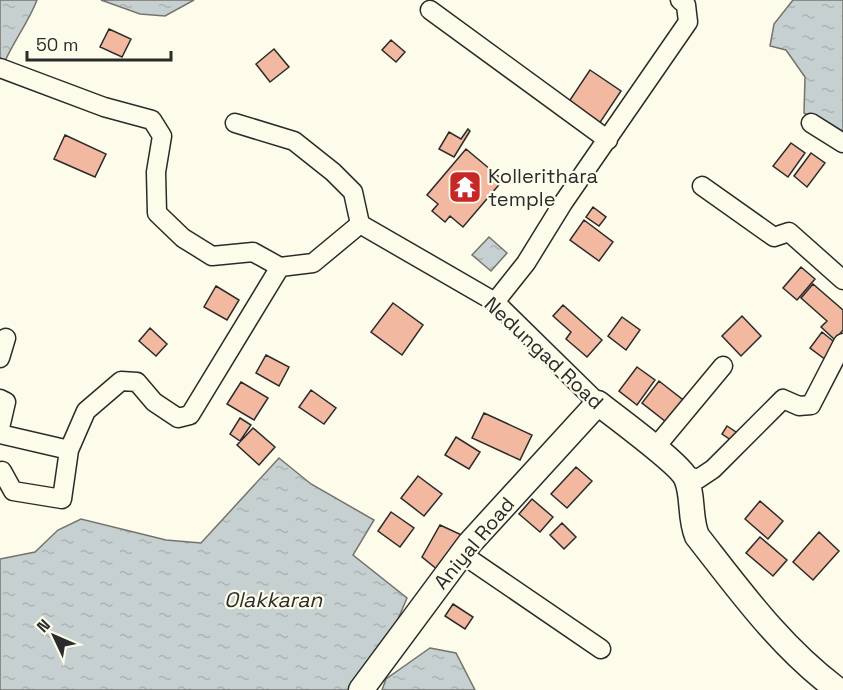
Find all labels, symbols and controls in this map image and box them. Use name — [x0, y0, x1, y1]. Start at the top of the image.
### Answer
scale bar — [27, 24, 171, 62]
text: 50 m — [36, 33, 78, 56]
place label: Kollerithara temple — [488, 163, 598, 212]
temple icon: Kollerithara temple — [447, 169, 483, 205]
street label: Nedungad Road — [479, 291, 609, 415]
street label: Aniyal Road — [428, 491, 520, 595]
water label: Olakkaran — [224, 586, 323, 613]
north arrow — [24, 606, 84, 666]
text: N — [32, 615, 55, 637]

